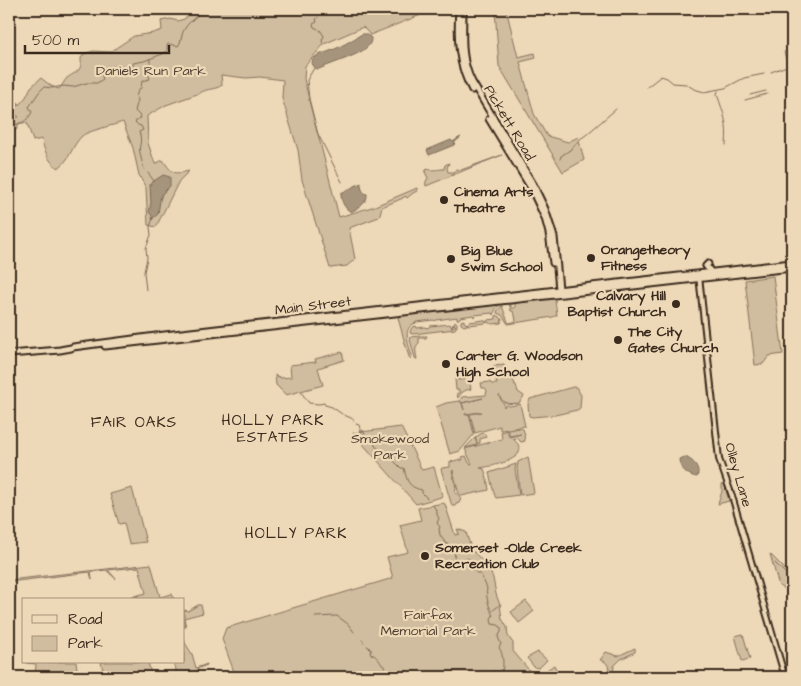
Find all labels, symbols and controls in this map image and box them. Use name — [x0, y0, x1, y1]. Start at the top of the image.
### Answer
scale bar — [25, 22, 169, 54]
text: 500 m — [32, 30, 80, 51]
park label: Daniels Run Park — [96, 61, 206, 81]
street label: Pickett Road — [478, 81, 540, 165]
place label: Cinema Arts Theatre — [453, 182, 534, 218]
marker: Cinema Arts Theatre — [438, 194, 450, 206]
place label: Orangetheory Fitness — [601, 240, 691, 276]
place label: Big Blue Swim School — [460, 241, 543, 277]
marker: Orangetheory Fitness — [585, 252, 597, 264]
marker: Big Blue Swim School — [445, 253, 457, 265]
place label: Calvary Hill Baptist Church — [568, 286, 667, 322]
street label: Main Street — [274, 291, 353, 321]
marker: Calvary Hill Baptist Church — [670, 298, 682, 310]
place label: The City Gates Church — [627, 322, 719, 358]
marker: The City Gates Church — [612, 334, 624, 346]
place label: Carter G. Woodson High School — [456, 346, 583, 383]
marker: Carter G. Woodson High School — [440, 358, 452, 370]
district label: HOLLY PARK ESTATES — [222, 410, 324, 448]
district label: FAIR OAKS — [91, 412, 177, 433]
park label: Smokewood Park — [351, 429, 429, 465]
street label: Olley Lane — [719, 440, 757, 510]
district label: HOLLY PARK — [245, 523, 347, 544]
place label: Somerset –Olde Creek Recreation Club — [434, 538, 582, 574]
marker: Somerset –Olde Creek Recreation Club — [419, 550, 431, 562]
legend — [22, 598, 185, 664]
park label: Fairfax Memorial Park — [380, 605, 476, 641]
text: Road — [68, 609, 103, 630]
text: Park — [68, 633, 103, 654]

